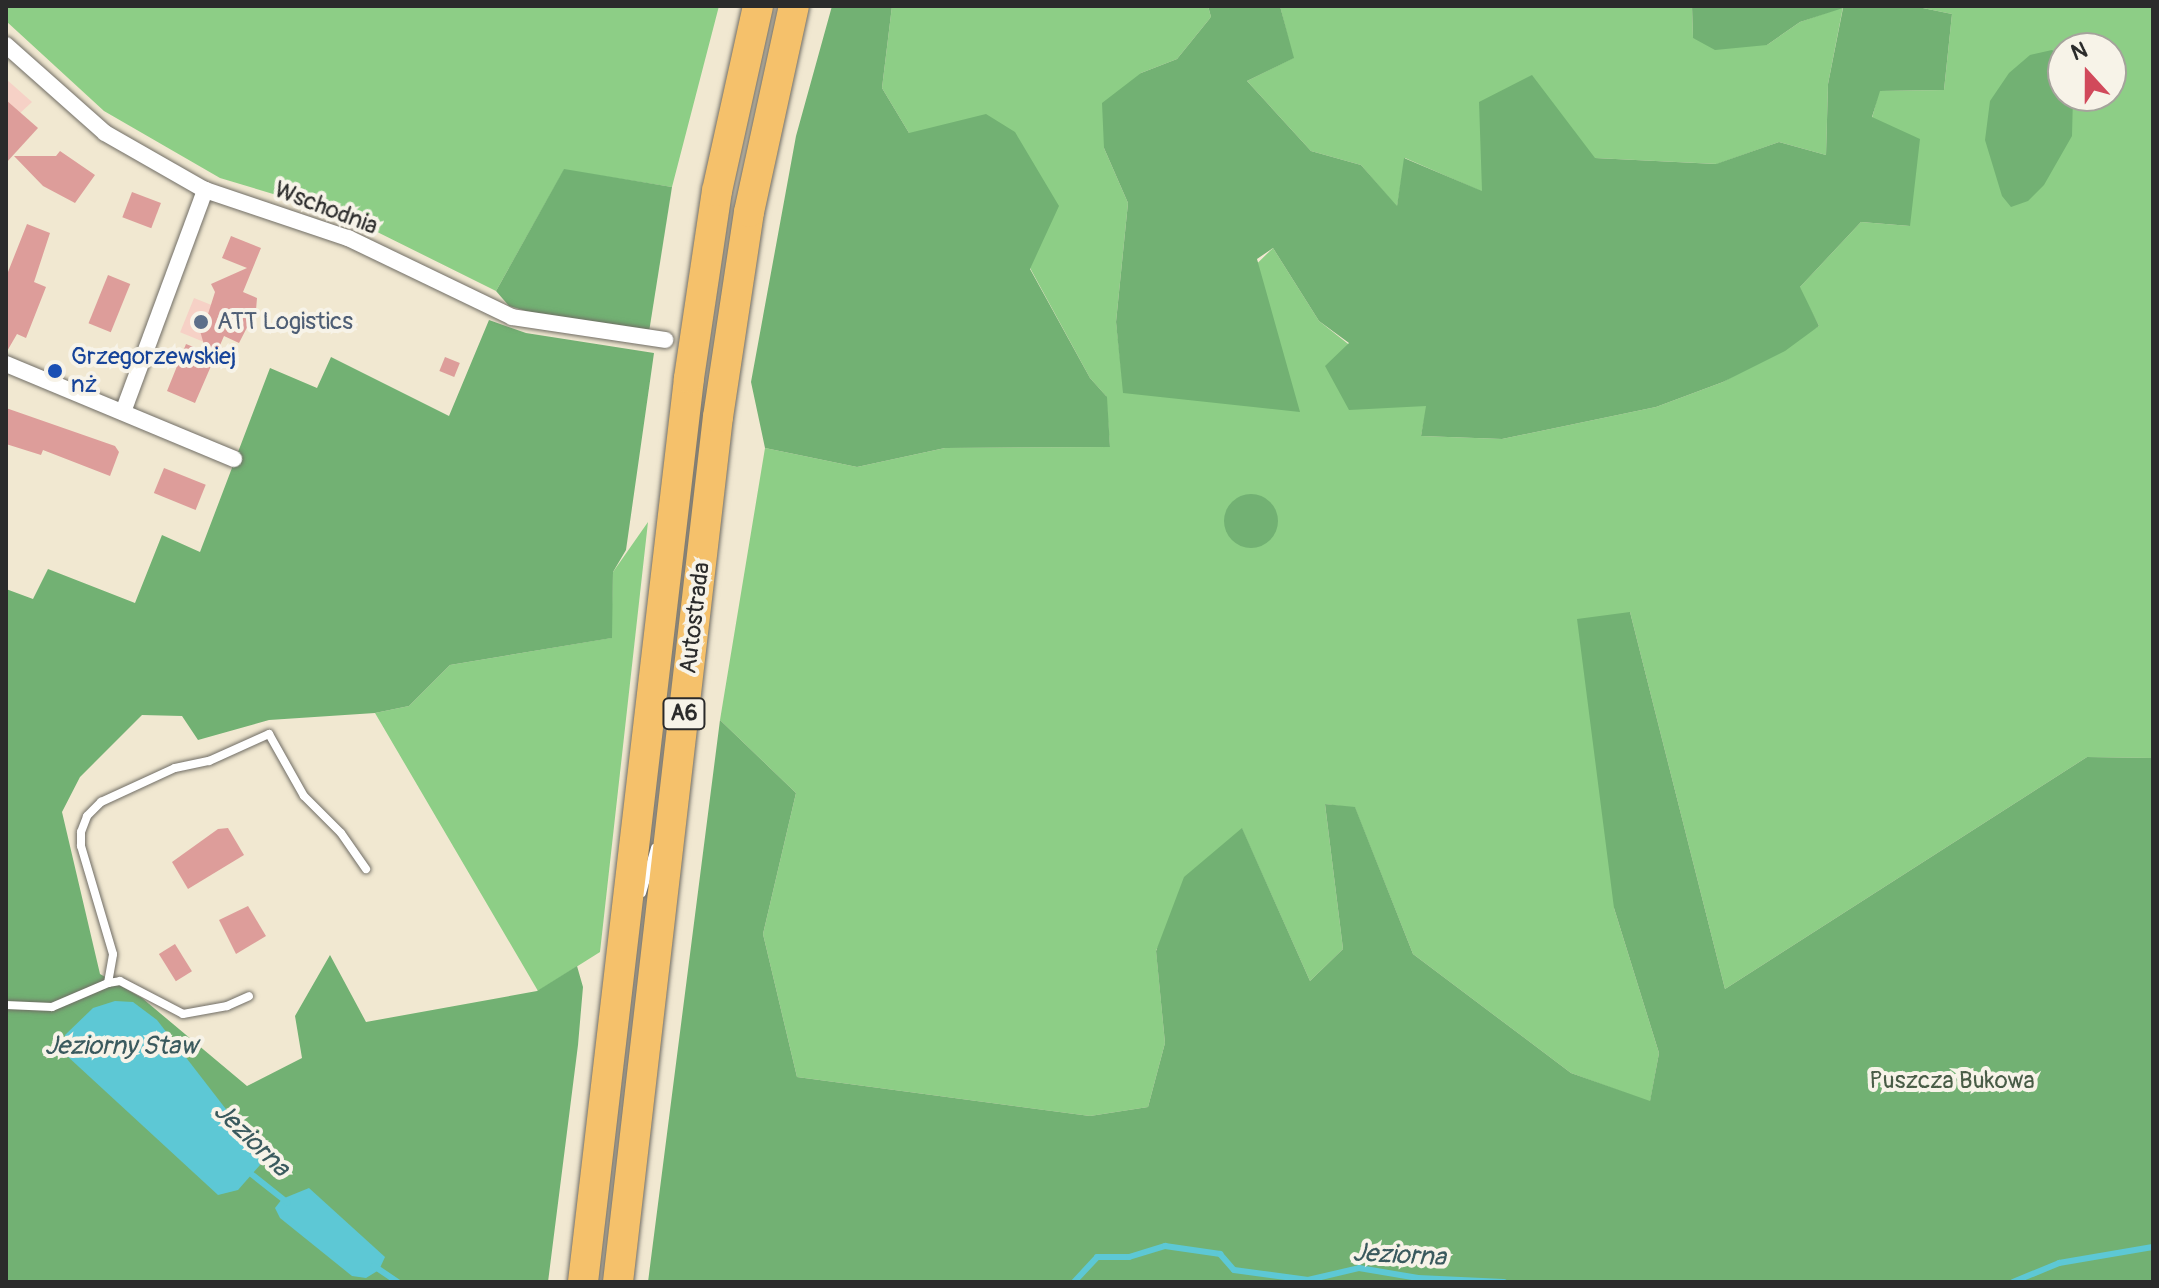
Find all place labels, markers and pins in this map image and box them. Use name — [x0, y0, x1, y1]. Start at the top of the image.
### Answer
place label: ATT Logistics — [217, 308, 353, 336]
marker: ATT Logistics — [192, 313, 210, 331]
place label: Grzegorzewskiej nż — [71, 343, 236, 399]
marker: Grzegorzewskiej nż — [46, 362, 64, 380]

